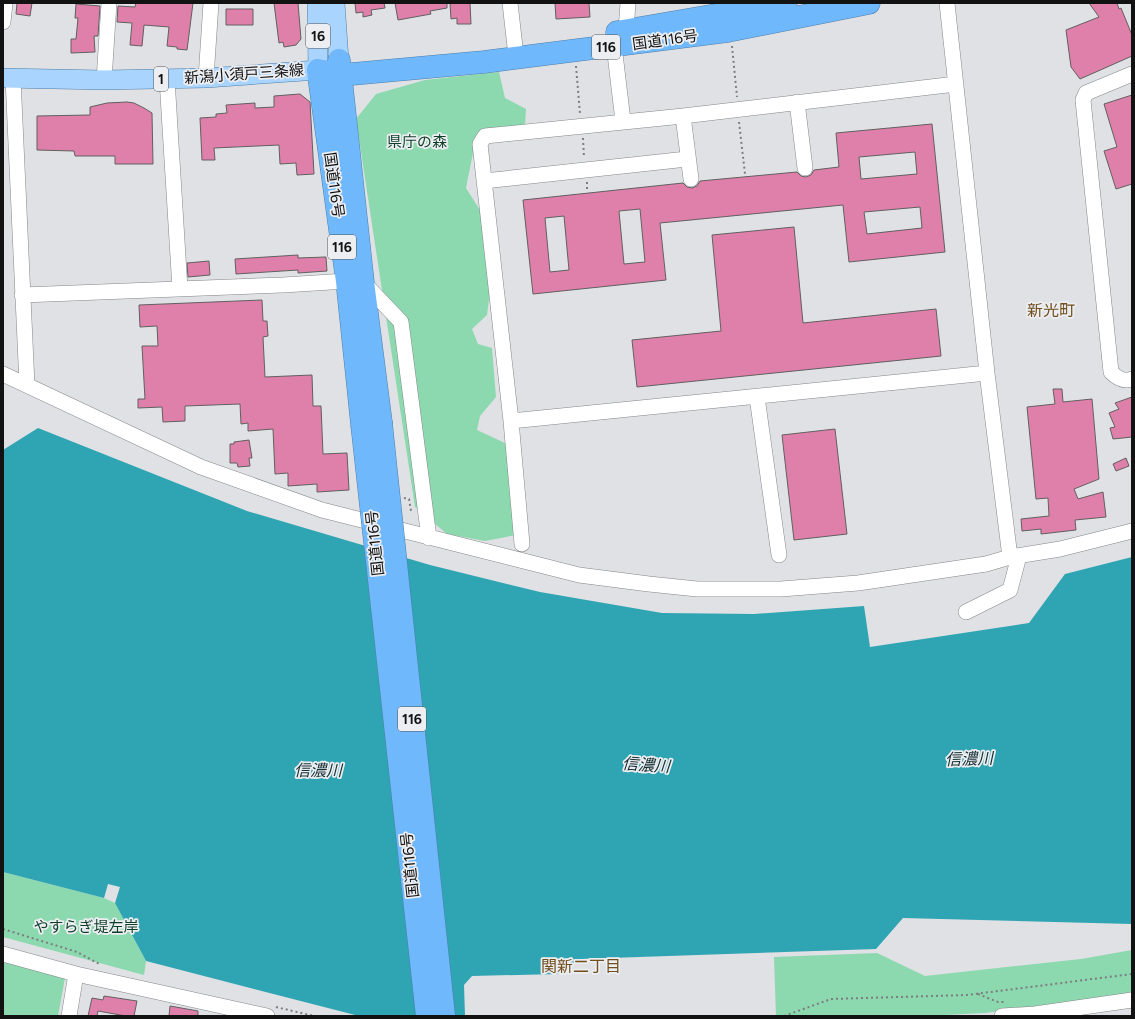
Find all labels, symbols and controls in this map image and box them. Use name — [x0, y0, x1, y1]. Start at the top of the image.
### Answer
road number: 16 — [306, 24, 330, 48]
street label: 国道116号 — [631, 27, 699, 53]
road number: 116 — [592, 35, 620, 59]
street label: 新潟小須戸三条線 — [184, 61, 304, 87]
road number: 1 — [154, 67, 168, 91]
park label: 県庁の森 — [387, 133, 447, 151]
street label: 国道116号 — [321, 151, 347, 219]
road number: 116 — [328, 235, 356, 259]
district label: 新光町 — [1027, 301, 1075, 320]
street label: 国道116号 — [363, 509, 387, 577]
road number: 116 — [398, 707, 426, 731]
water label: 信濃川 — [945, 749, 995, 769]
water label: 信濃川 — [621, 754, 673, 776]
water label: 信濃川 — [294, 761, 344, 780]
street label: 国道116号 — [398, 831, 422, 899]
park label: やすらぎ堤左岸 — [33, 918, 139, 936]
district label: 関新二丁目 — [541, 957, 621, 976]

